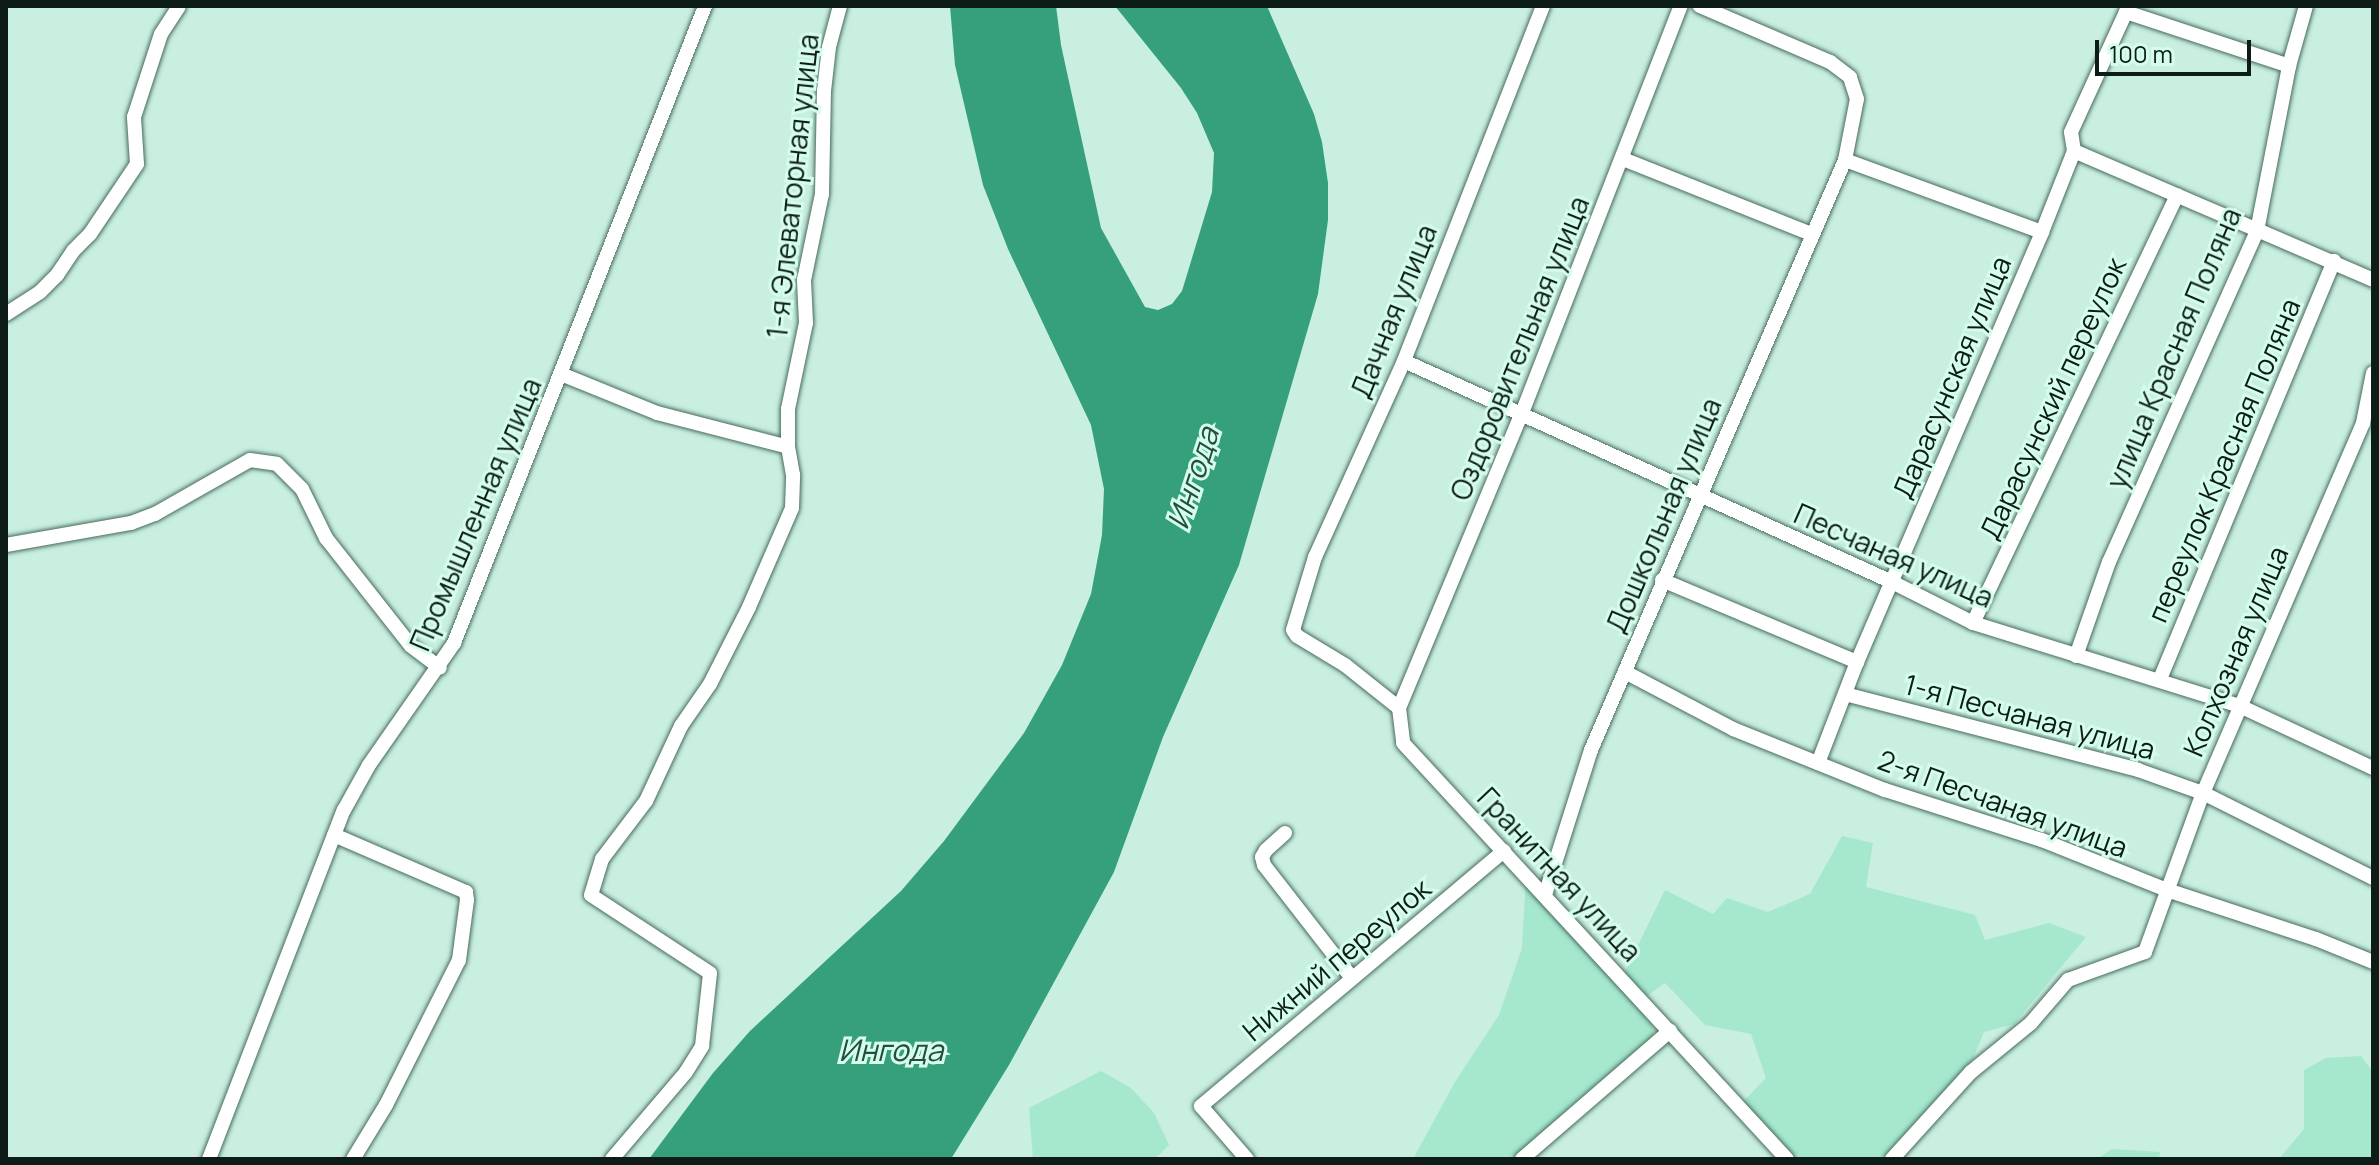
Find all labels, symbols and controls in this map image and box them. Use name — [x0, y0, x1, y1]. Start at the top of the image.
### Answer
scale bar — [2099, 24, 2255, 74]
street label: 1-я Элеваторная улица — [759, 32, 825, 340]
text: 100 m — [2109, 37, 2173, 70]
street label: Оздоровительная улица — [1443, 191, 1595, 505]
street label: улица Красная Поляна — [2099, 203, 2247, 493]
street label: Дачная улица — [1343, 220, 1443, 402]
street label: Дарасунская улица — [1885, 251, 2017, 503]
street label: Дарасунский переулок — [1972, 252, 2132, 544]
street label: переулок Красная Поляна — [2139, 293, 2307, 627]
street label: Промышленная улица — [402, 373, 548, 655]
street label: Дошкольная улица — [1598, 393, 1728, 637]
water label: Ингода — [1160, 423, 1226, 533]
street label: Песчаная улица — [1789, 496, 1999, 614]
street label: Колхозная улица — [2176, 541, 2294, 761]
street label: 1-я Песчаная улица — [1901, 666, 2159, 766]
street label: 2-я Песчаная улица — [1874, 742, 2132, 864]
street label: Гранитная улица — [1471, 780, 1649, 968]
street label: Нижний переулок — [1235, 871, 1437, 1047]
water label: Ингода — [839, 1032, 943, 1068]

